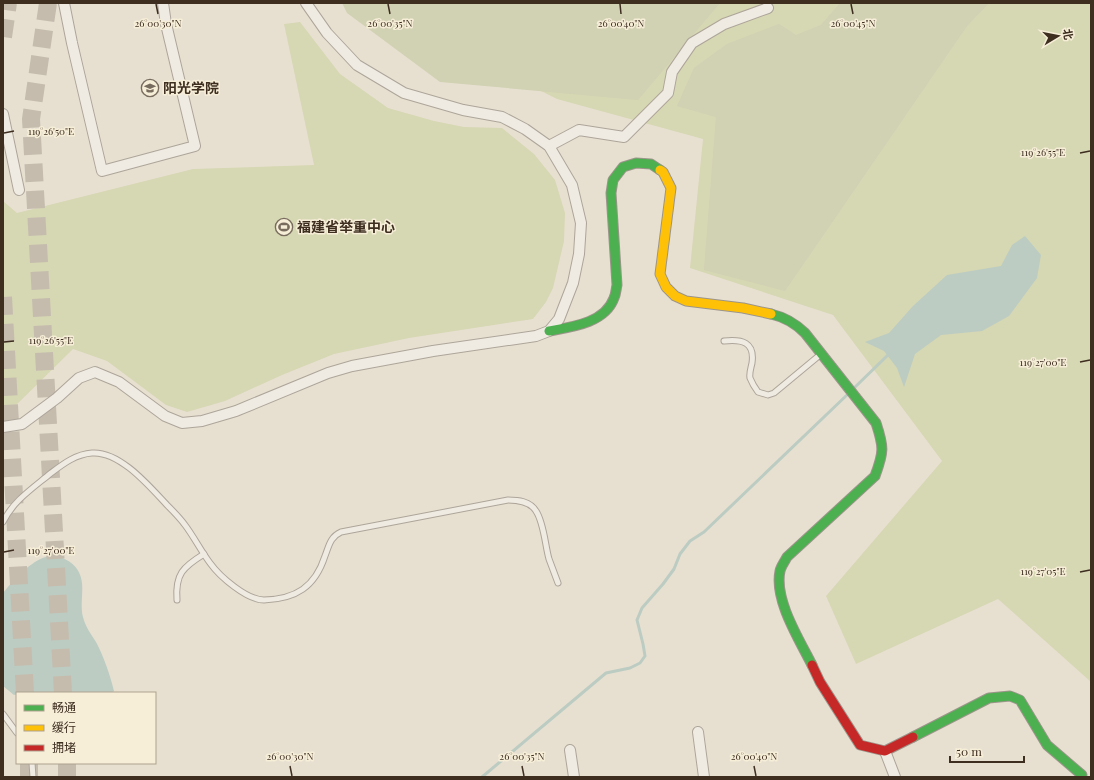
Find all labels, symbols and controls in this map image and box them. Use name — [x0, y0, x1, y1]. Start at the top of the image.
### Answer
text: 26°00'30"N — [134, 16, 182, 30]
text: 26°00'35"N — [367, 16, 413, 30]
text: 26°00'40"N — [598, 16, 644, 30]
text: 26°00'45"N — [831, 16, 875, 30]
north arrow — [1038, 16, 1078, 56]
text: 北 — [1060, 27, 1077, 41]
school or university icon: 阳光学院 — [140, 78, 160, 98]
place label: 阳光学院 — [163, 78, 219, 97]
text: 119°26'50"E — [28, 124, 74, 138]
text: 119°26'55"E — [1021, 145, 1065, 159]
sports icon: 福建省举重中心 — [274, 217, 294, 237]
place label: 福建省举重中心 — [297, 217, 395, 236]
text: 119°26'55"E — [29, 333, 73, 347]
text: 119°27'00"E — [1020, 355, 1066, 369]
text: 119°27'00"E — [28, 543, 74, 557]
text: 119°27'05"E — [1020, 564, 1066, 578]
legend — [16, 692, 156, 764]
text: 畅通 — [52, 699, 76, 715]
text: 缓行 — [52, 719, 76, 735]
scale bar — [950, 738, 1024, 764]
text: 拥堵 — [52, 739, 76, 755]
text: 50 m — [956, 743, 982, 759]
text: 26°00'30"N — [266, 749, 314, 763]
text: 26°00'35"N — [499, 749, 545, 763]
text: 26°00'40"N — [731, 749, 777, 763]

